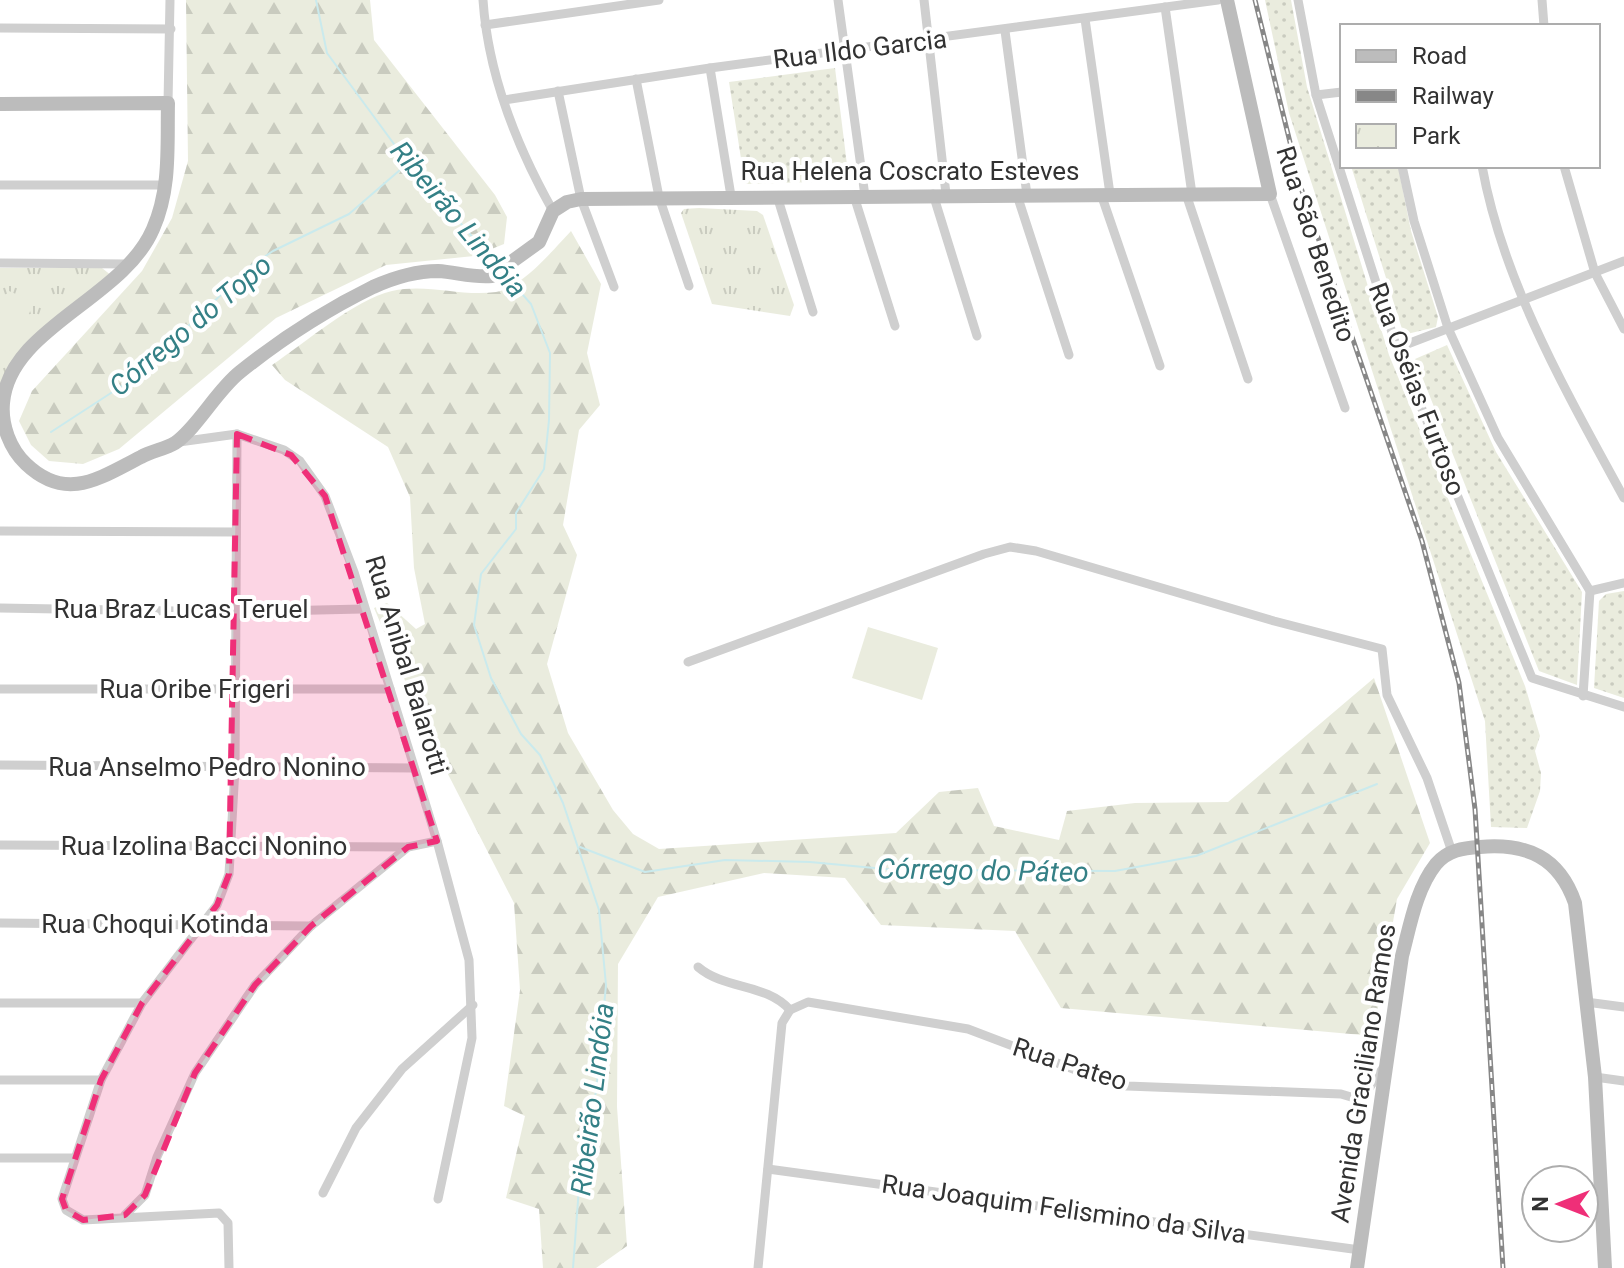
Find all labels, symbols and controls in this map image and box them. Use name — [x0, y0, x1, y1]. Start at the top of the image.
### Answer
street label: Rua Ildo Garcia — [771, 23, 949, 75]
legend — [1340, 24, 1600, 168]
text: Road — [1412, 42, 1467, 70]
text: Railway — [1412, 82, 1494, 110]
text: Park — [1412, 122, 1461, 150]
water label: Ribeirão Lindóia — [384, 134, 534, 304]
street label: Rua São Benedito — [1270, 142, 1362, 346]
street label: Rua Helena Coscrato Esteves — [740, 156, 1080, 186]
water label: Córrego do Topo — [103, 248, 278, 403]
street label: Rua Oséias Furtoso — [1363, 278, 1471, 500]
street label: Rua Anibal Balarotti — [359, 552, 455, 778]
street label: Rua Braz Lucas Teruel — [53, 594, 309, 624]
street label: Rua Oribe Frigeri — [99, 674, 291, 704]
street label: Rua Anselmo Pedro Nonino — [48, 752, 366, 782]
street label: Rua Izolina Bacci Nonino — [61, 831, 347, 861]
water label: Córrego do Páteo — [877, 852, 1089, 889]
street label: Rua Choqui Kotinda — [41, 909, 269, 939]
street label: Avenida Graciliano Ramos — [1325, 921, 1401, 1225]
water label: Ribeirão Lindóia — [564, 1001, 621, 1197]
street label: Rua Pateo — [1009, 1031, 1131, 1097]
north arrow — [1520, 1164, 1600, 1244]
street label: Rua Joaquim Felismino da Silva — [880, 1169, 1248, 1249]
text: N — [1528, 1196, 1553, 1212]

